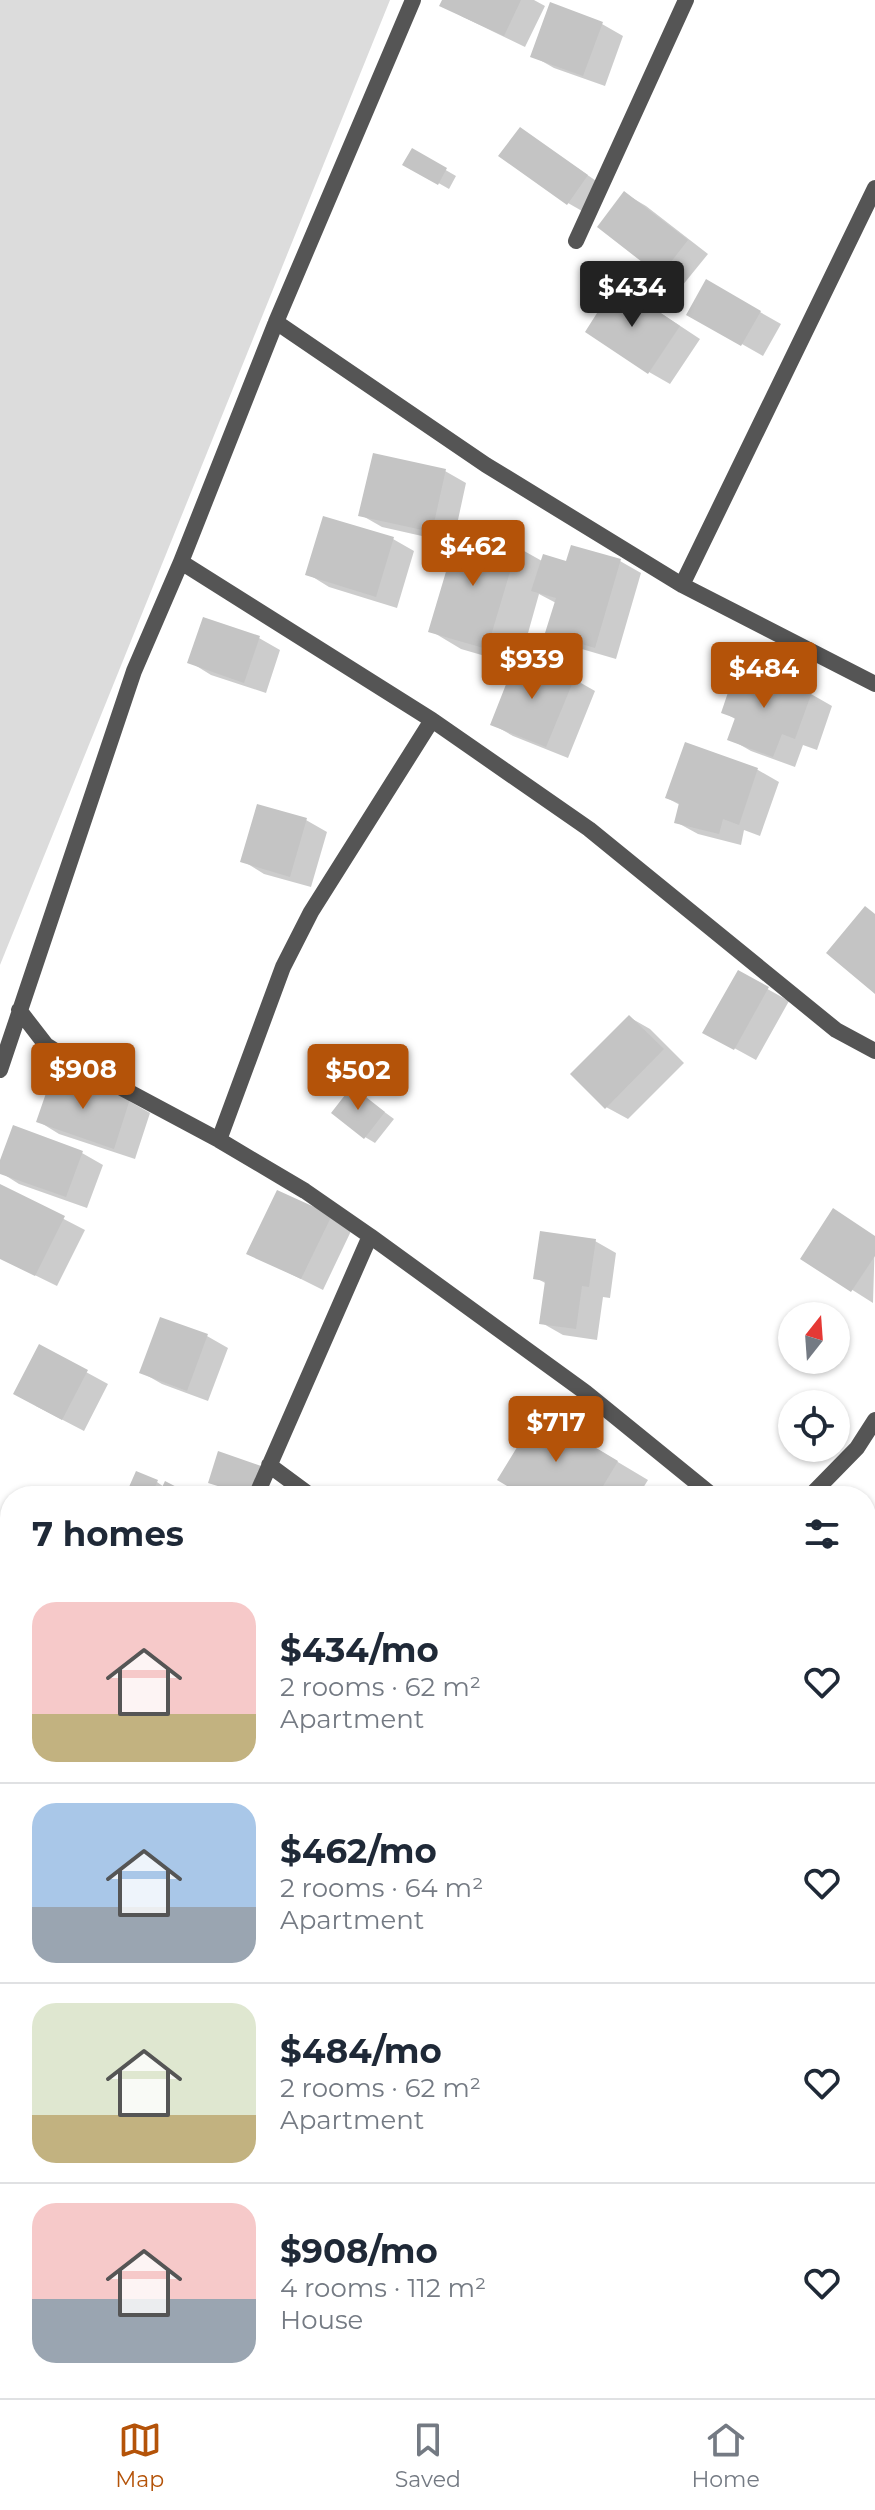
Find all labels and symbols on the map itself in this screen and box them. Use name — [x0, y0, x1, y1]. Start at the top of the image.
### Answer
pin: $434 — [585, 261, 679, 329]
pin: $462 — [426, 520, 520, 588]
pin: $939 — [485, 633, 579, 701]
pin: $484 — [717, 642, 811, 710]
pin: $908 — [36, 1043, 130, 1111]
pin: $502 — [311, 1044, 405, 1112]
north arrow — [778, 1302, 850, 1374]
pin: $717 — [509, 1396, 603, 1464]

